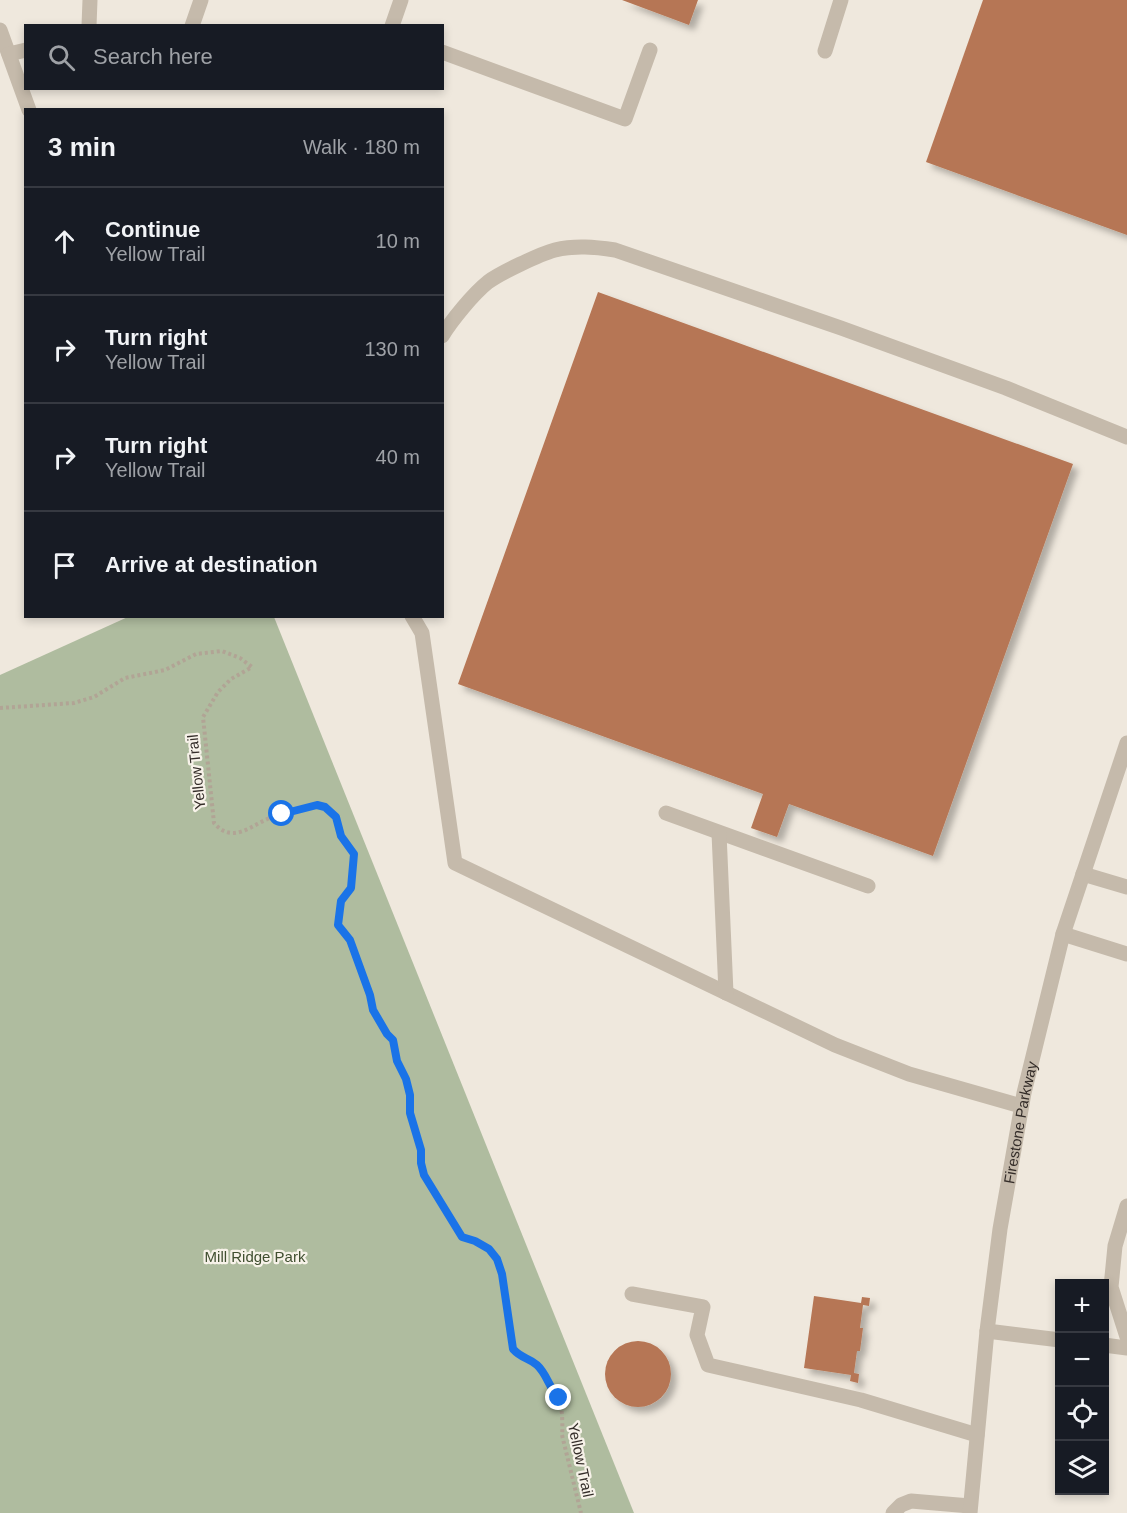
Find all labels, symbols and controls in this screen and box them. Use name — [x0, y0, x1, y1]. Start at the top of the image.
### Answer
search box — [24, 24, 444, 90]
icon: search — [45, 41, 78, 74]
text: Search here — [93, 44, 213, 69]
text: 3 min — [48, 132, 116, 162]
text: Walk · 180 m — [303, 136, 420, 158]
text: Continue — [105, 217, 200, 242]
icon: ahead — [48, 225, 81, 258]
text: 10 m — [376, 230, 420, 252]
text: Yellow Trail — [105, 243, 205, 265]
text: Turn right — [105, 325, 207, 350]
icon: right — [48, 333, 81, 366]
text: 130 m — [364, 338, 420, 360]
text: Yellow Trail — [105, 351, 205, 373]
text: Turn right — [105, 433, 207, 458]
icon: right — [48, 441, 81, 474]
text: 40 m — [376, 446, 420, 468]
text: Yellow Trail — [105, 459, 205, 481]
icon: arrive — [48, 549, 81, 582]
text: Arrive at destination — [105, 552, 318, 577]
street label: Yellow Trail — [184, 734, 208, 810]
route start — [268, 800, 294, 826]
street label: Firestone Parkway — [1000, 1059, 1040, 1185]
park label: Mill Ridge Park — [205, 1248, 306, 1265]
map controls — [1055, 1279, 1109, 1495]
button: + — [1055, 1279, 1109, 1333]
button: − — [1055, 1333, 1109, 1387]
route end — [545, 1384, 571, 1410]
button: locate — [1055, 1387, 1109, 1441]
street label: Yellow Trail — [565, 1421, 597, 1499]
button: layers — [1055, 1441, 1109, 1495]

